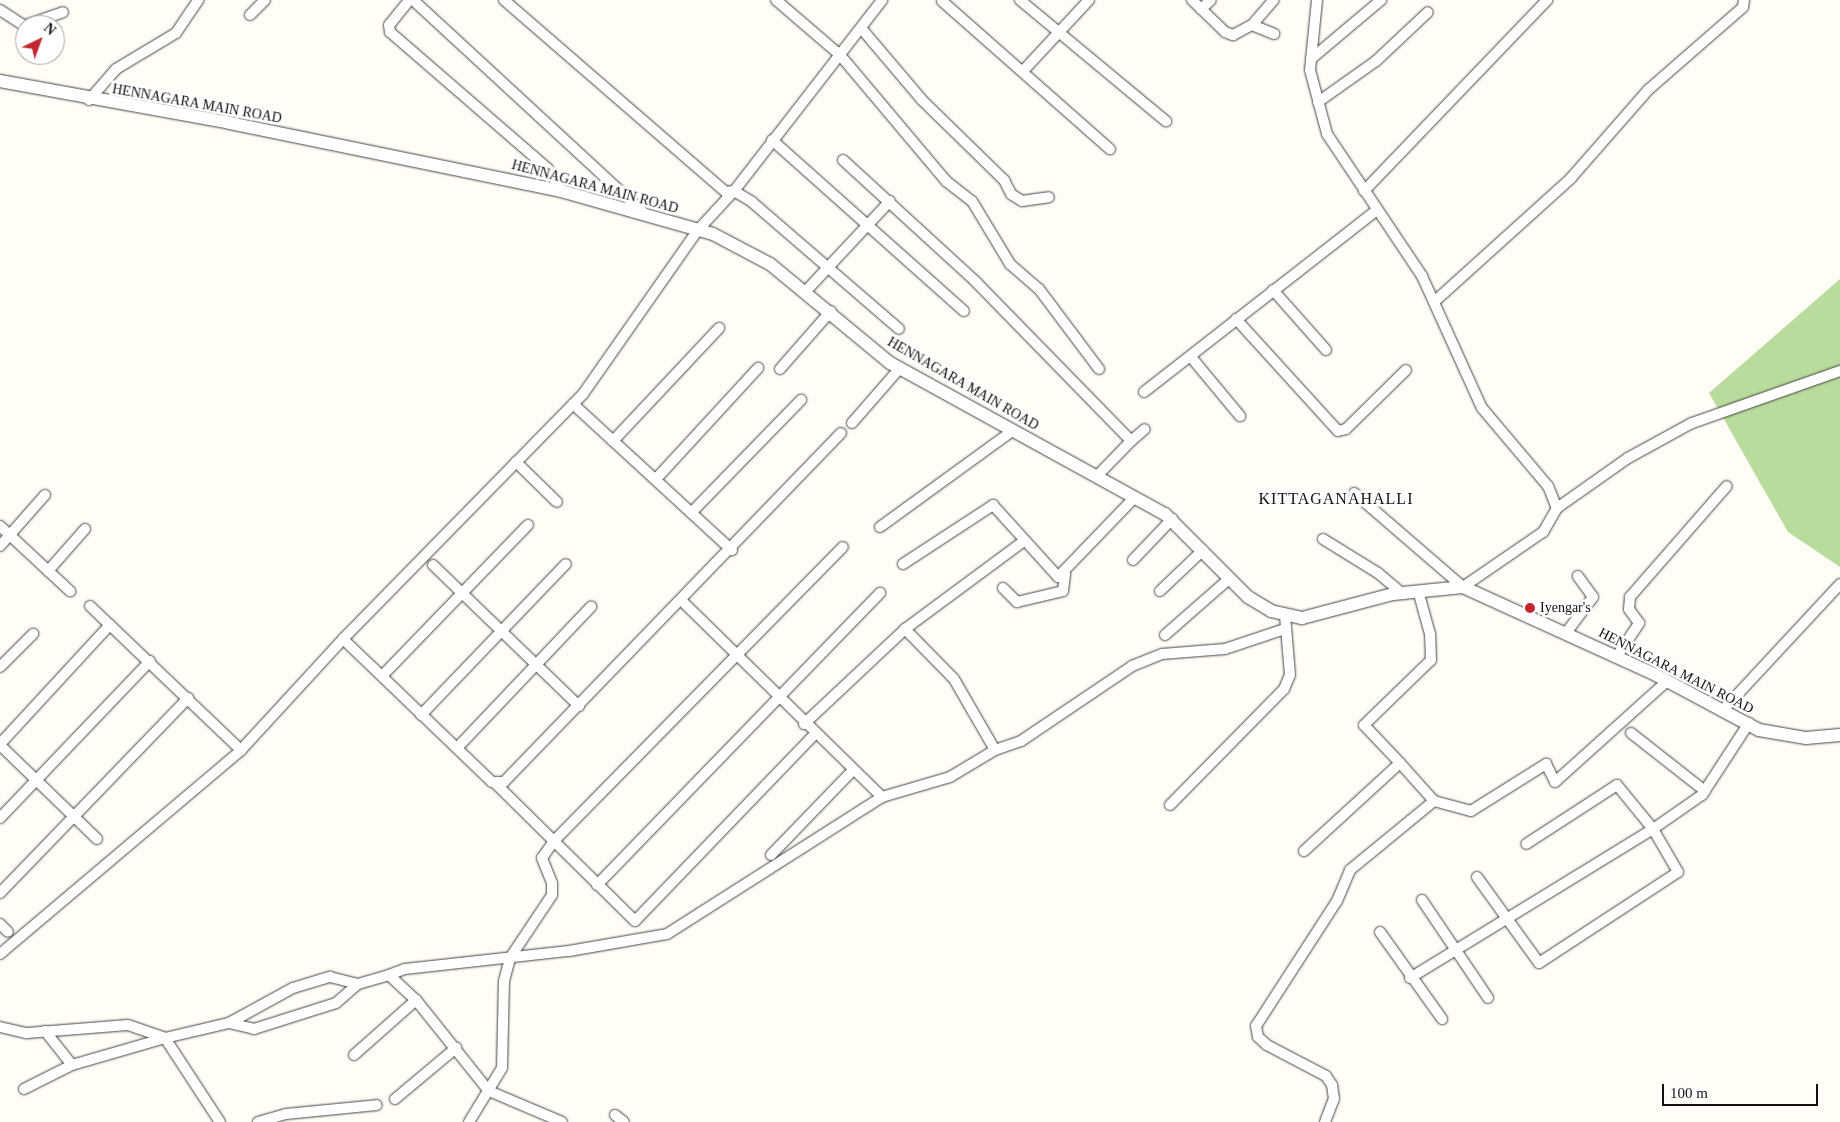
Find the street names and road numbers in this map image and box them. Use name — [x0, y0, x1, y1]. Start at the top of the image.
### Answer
street label: HENNAGARA MAIN ROAD — [111, 81, 283, 127]
street label: HENNAGARA MAIN ROAD — [509, 157, 681, 217]
street label: HENNAGARA MAIN ROAD — [884, 334, 1042, 434]
street label: HENNAGARA MAIN ROAD — [1595, 624, 1757, 718]

